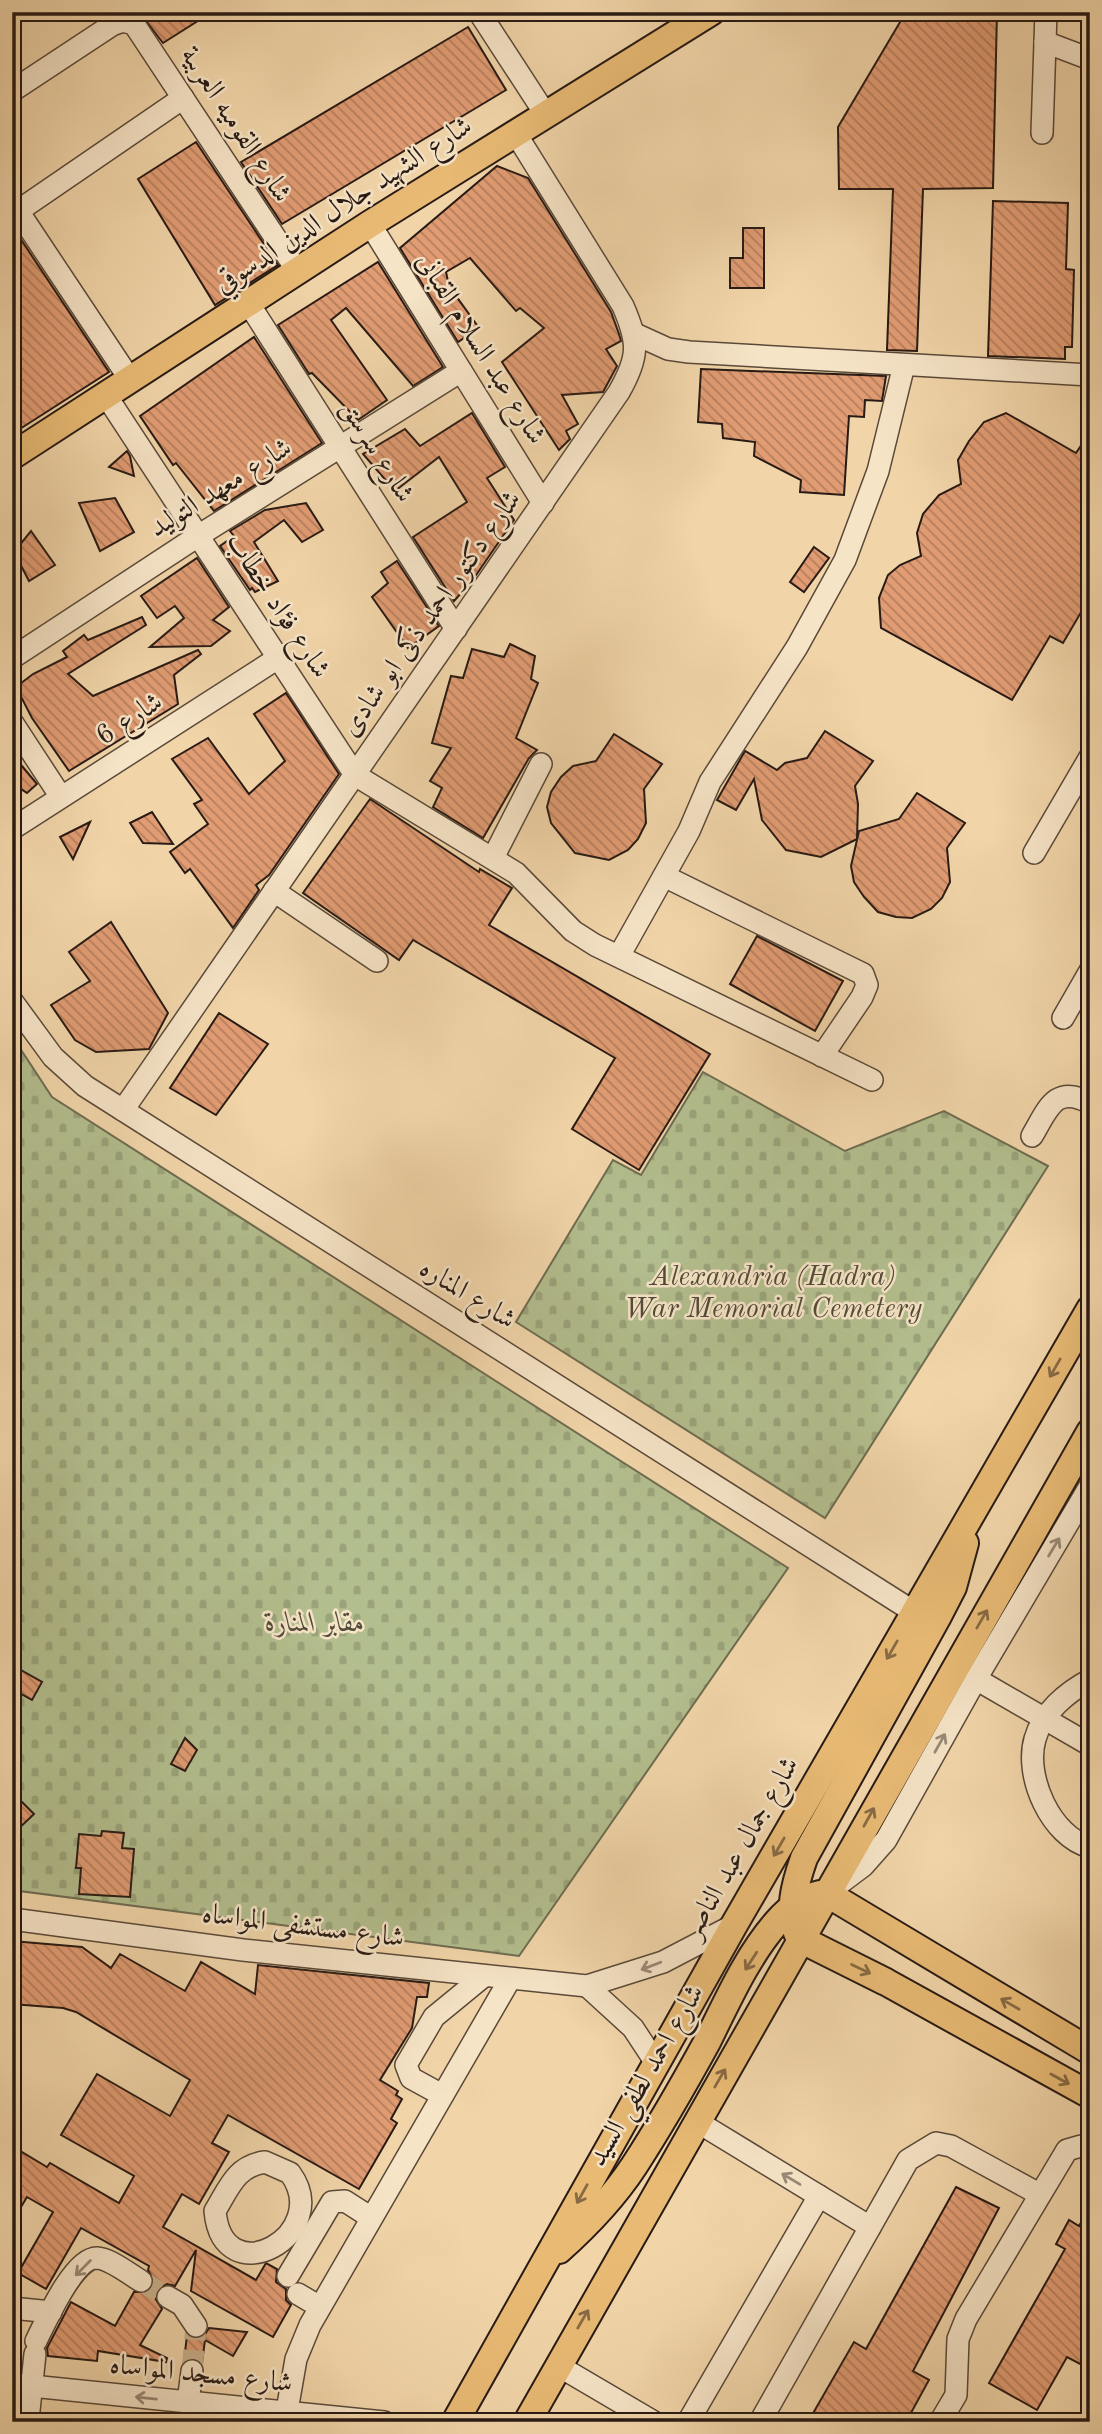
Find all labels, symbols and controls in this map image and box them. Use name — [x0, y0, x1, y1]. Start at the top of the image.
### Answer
street label: شارع القوميه العربية — [169, 42, 296, 212]
street label: شارع الشهيد جلال الدين الدسوقي — [210, 112, 481, 305]
street label: شارع عبد السلام القبانى — [403, 248, 550, 454]
street label: شارع سرسق — [328, 396, 418, 512]
street label: شارع معهد التوليد — [145, 434, 301, 550]
street label: شارع دكتور احمد ذكى ابو شادى — [332, 483, 533, 746]
street label: شارع فؤاد خطاب — [214, 528, 334, 687]
street label: شارع 6 — [92, 688, 172, 757]
street label: شارع المناره — [410, 1255, 520, 1341]
park label: Alexandria (Hadra) War Memorial Cemetery — [624, 1264, 923, 1324]
one-way arrow — [1048, 1358, 1062, 1378]
one-way arrow — [1047, 1537, 1061, 1557]
park label: مقابر المنارة — [264, 1610, 365, 1638]
one-way arrow — [975, 1610, 989, 1630]
one-way arrow — [885, 1639, 898, 1660]
one-way arrow — [933, 1734, 947, 1754]
street label: شارع جمال عبد الناصر — [677, 1753, 811, 1949]
one-way arrow — [863, 1807, 876, 1828]
one-way arrow — [772, 1837, 786, 1857]
street label: شارع مستشفى المواساه — [199, 1901, 406, 1960]
one-way arrow — [743, 1951, 758, 1970]
one-way arrow — [641, 1961, 662, 1974]
one-way arrow — [850, 1963, 871, 1977]
street label: شارع احمد لطفي السيد — [584, 1981, 720, 2177]
one-way arrow — [1000, 1997, 1020, 2011]
one-way arrow — [713, 2069, 727, 2089]
one-way arrow — [1050, 2072, 1070, 2086]
one-way arrow — [781, 2171, 801, 2185]
one-way arrow — [575, 2184, 589, 2204]
one-way arrow — [74, 2259, 91, 2276]
one-way arrow — [577, 2309, 590, 2330]
street label: شارع مسجد المواساه — [107, 2351, 294, 2405]
one-way arrow — [135, 2391, 158, 2404]

